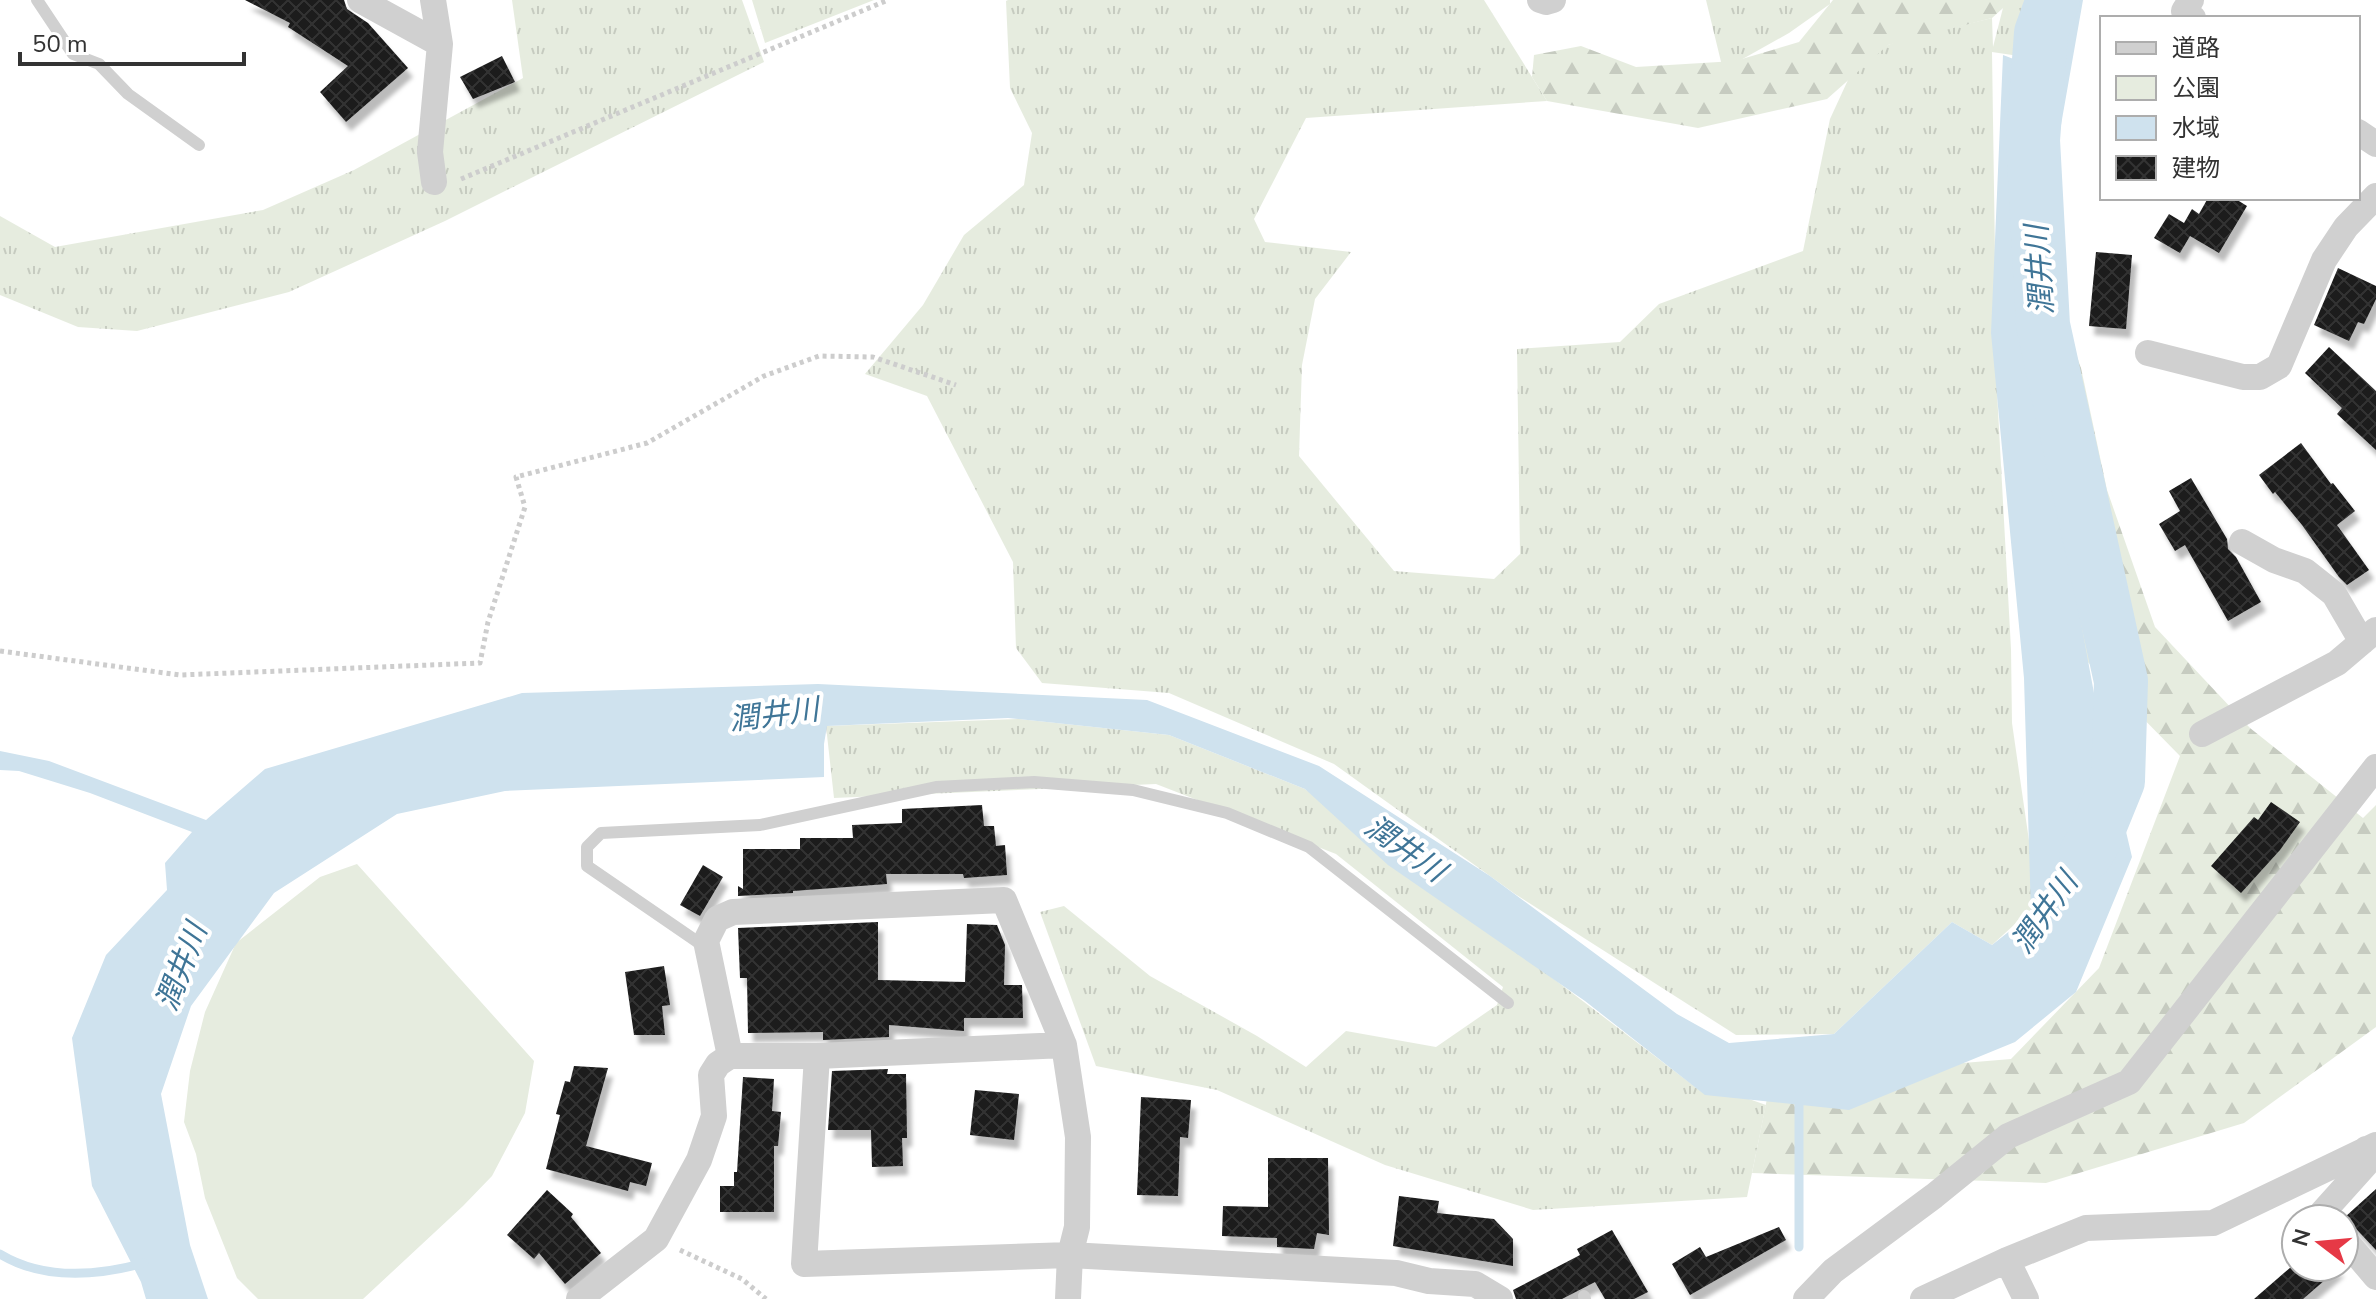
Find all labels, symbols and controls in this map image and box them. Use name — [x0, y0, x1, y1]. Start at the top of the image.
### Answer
scale bar — [20, 16, 244, 66]
legend — [2100, 16, 2360, 200]
text: 50 m — [32, 28, 88, 60]
text: 道路 — [2172, 32, 2220, 64]
text: 公園 — [2172, 72, 2220, 104]
text: 水域 — [2172, 112, 2220, 144]
text: 建物 — [2172, 152, 2220, 184]
water label: 潤井川 — [2016, 221, 2064, 316]
water label: 潤井川 — [727, 689, 824, 741]
water label: 潤井川 — [1356, 806, 1456, 893]
water label: 潤井川 — [2002, 862, 2089, 962]
water label: 潤井川 — [147, 915, 218, 1016]
north arrow — [2280, 1203, 2360, 1283]
text: N — [2285, 1226, 2318, 1250]

